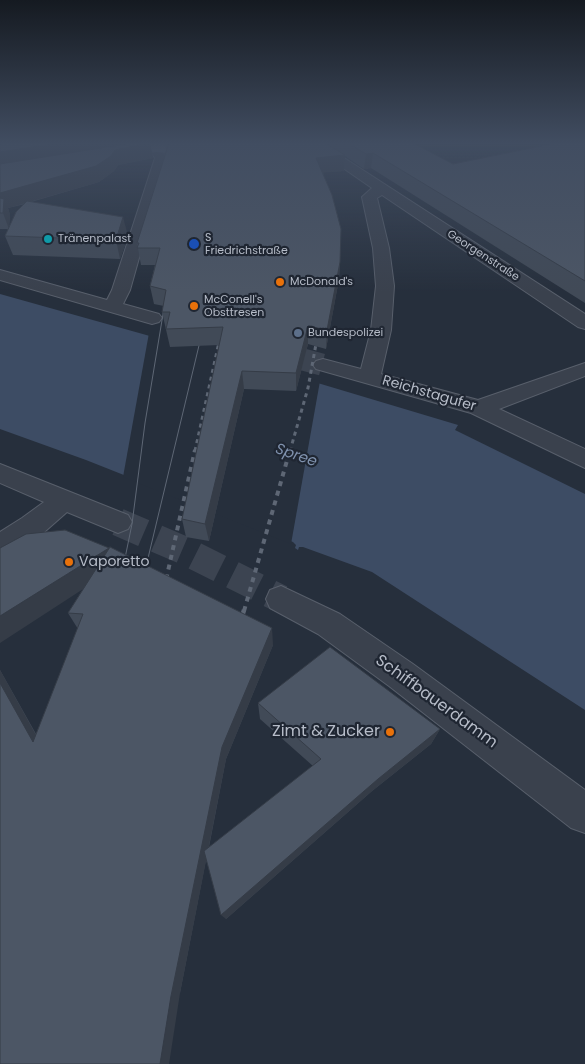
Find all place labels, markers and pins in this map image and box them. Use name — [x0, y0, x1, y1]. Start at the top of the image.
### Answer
place label: S Friedrichstraße — [205, 231, 288, 257]
place label: Tränenpalast — [58, 232, 131, 246]
marker: Tränenpalast — [42, 233, 54, 245]
marker: S Friedrichstraße — [187, 237, 201, 251]
place label: McDonald's — [290, 275, 353, 289]
marker: McDonald's — [274, 276, 286, 288]
place label: McConell's Obsttresen — [204, 293, 264, 319]
marker: McConell's Obsttresen — [188, 300, 200, 312]
place label: Bundespolizei — [308, 326, 383, 340]
marker: Bundespolizei — [292, 327, 304, 339]
place label: Vaporetto — [79, 554, 149, 570]
marker: Vaporetto — [63, 556, 75, 568]
place label: Zimt & Zucker — [272, 722, 380, 742]
marker: Zimt & Zucker — [384, 726, 396, 738]

